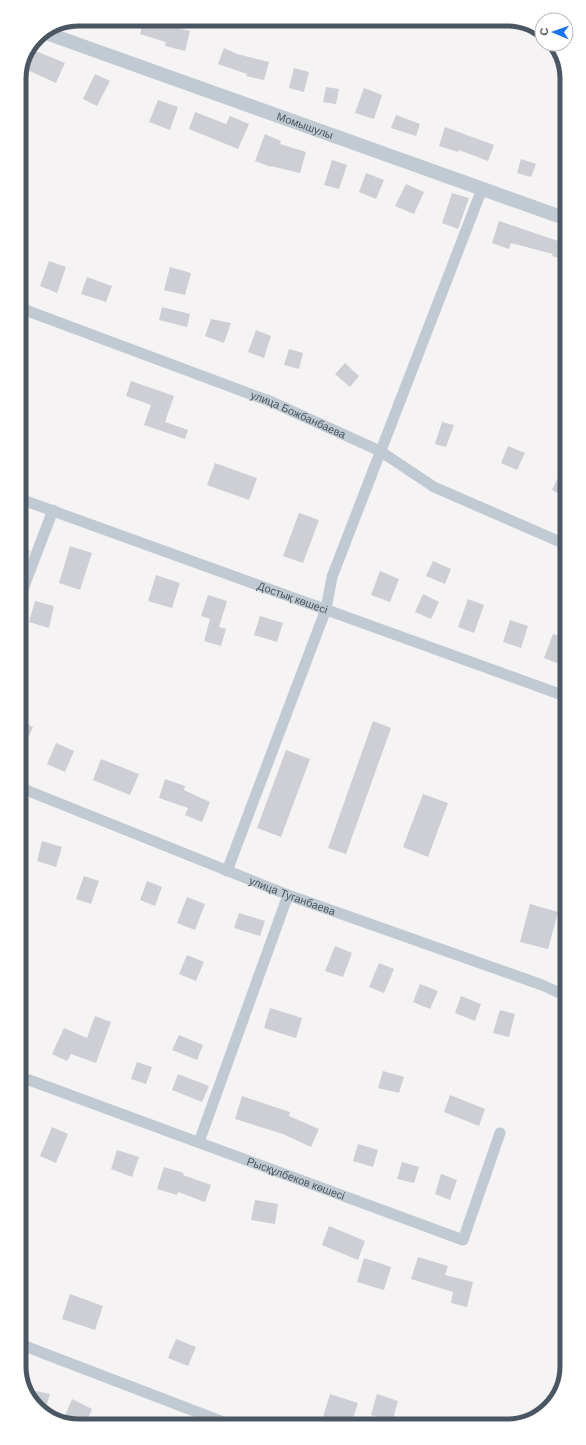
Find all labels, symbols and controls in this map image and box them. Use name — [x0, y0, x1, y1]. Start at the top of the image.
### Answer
north arrow — [534, 12, 574, 52]
text: С — [538, 27, 550, 36]
street label: Момышулы — [275, 110, 335, 141]
street label: улица Божбанбаева — [249, 389, 348, 441]
street label: Достық көшесі — [256, 579, 330, 616]
street label: улица Туганбаева — [248, 874, 338, 918]
street label: Рысқұлбеков көшесі — [245, 1155, 347, 1202]

